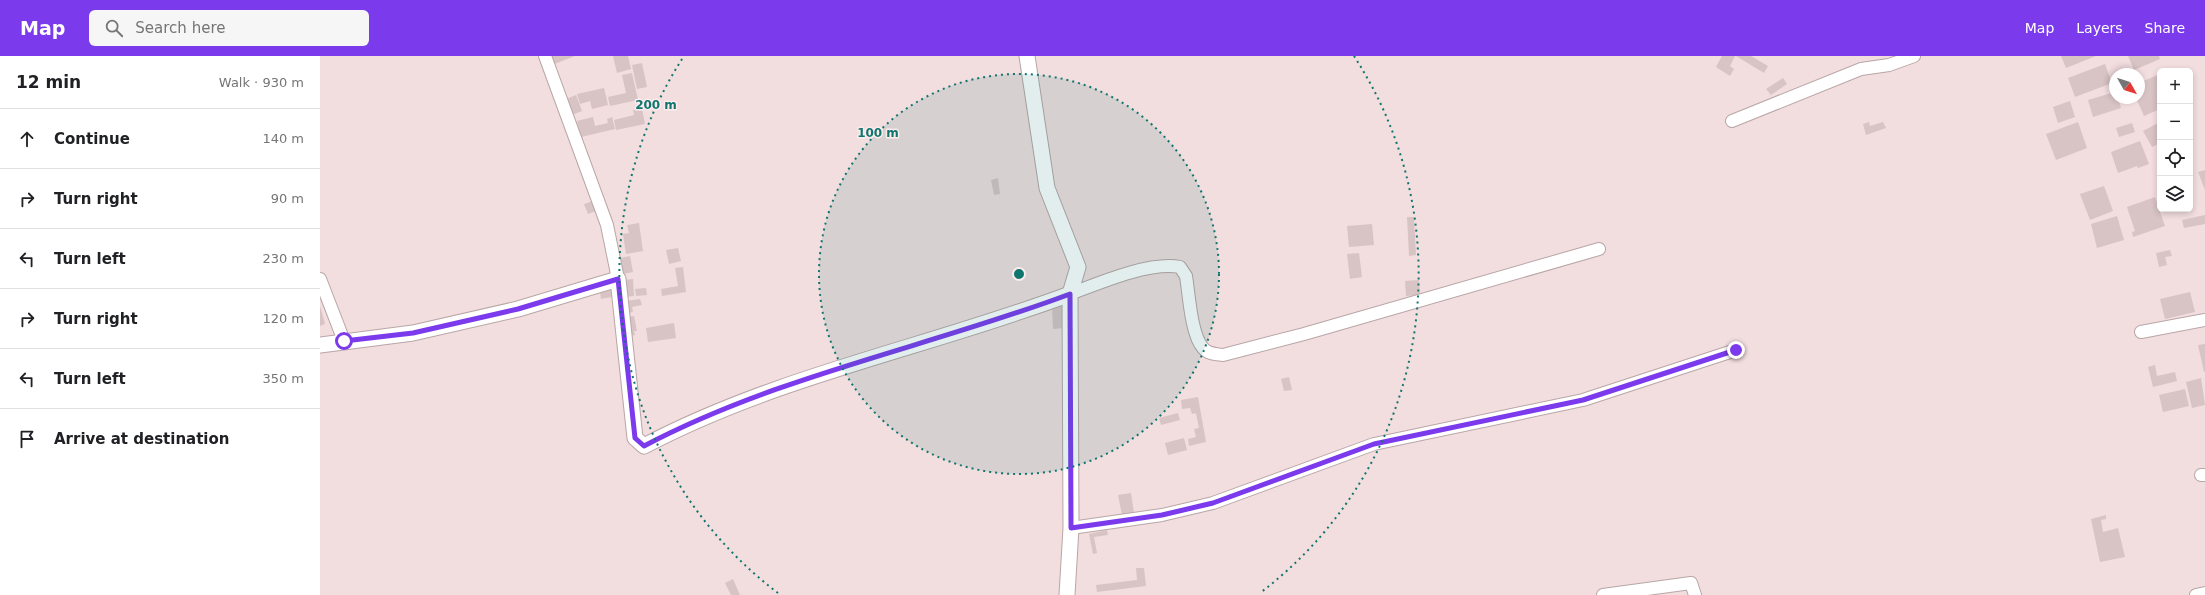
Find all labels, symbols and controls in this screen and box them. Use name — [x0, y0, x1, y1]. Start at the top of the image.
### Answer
search box — [89, 10, 369, 46]
text: Map — [20, 17, 65, 39]
icon: search — [103, 17, 125, 39]
text: Search here — [135, 19, 225, 37]
text: Map — [2025, 20, 2054, 36]
text: Layers — [2076, 20, 2123, 36]
text: Share — [2145, 20, 2185, 36]
north arrow — [2109, 68, 2145, 104]
map controls — [2157, 68, 2193, 212]
button: + — [2157, 68, 2193, 104]
text: 12 min — [16, 72, 81, 92]
text: Walk · 930 m — [219, 75, 304, 90]
text: 200 m — [635, 98, 677, 112]
button: − — [2157, 104, 2193, 140]
text: 100 m — [857, 126, 899, 140]
icon: ahead — [16, 128, 38, 150]
text: Continue — [54, 130, 130, 148]
text: 140 m — [262, 131, 304, 146]
button: locate — [2157, 140, 2193, 176]
button: layers — [2157, 176, 2193, 212]
icon: right — [16, 188, 38, 210]
text: Turn right — [54, 190, 138, 208]
text: 90 m — [271, 191, 304, 206]
icon: left — [16, 248, 38, 270]
text: Turn left — [54, 250, 126, 268]
text: 230 m — [262, 251, 304, 266]
centre of rings — [1012, 267, 1026, 281]
icon: right — [16, 308, 38, 330]
text: Turn right — [54, 310, 138, 328]
text: 120 m — [262, 311, 304, 326]
route start — [335, 332, 353, 350]
route end — [1727, 341, 1745, 359]
icon: left — [16, 368, 38, 390]
text: Turn left — [54, 370, 126, 388]
text: 350 m — [262, 371, 304, 386]
icon: arrive — [16, 428, 38, 450]
text: Arrive at destination — [54, 430, 229, 448]

